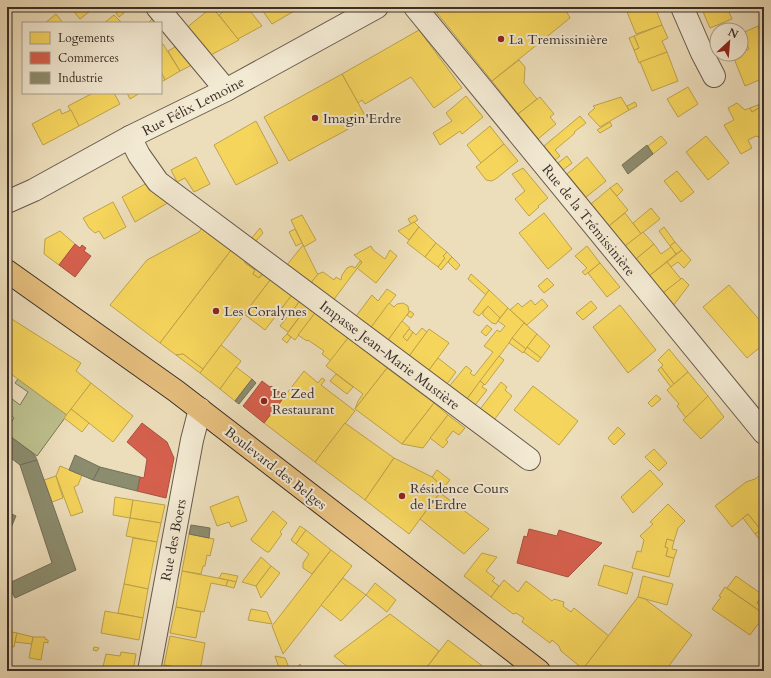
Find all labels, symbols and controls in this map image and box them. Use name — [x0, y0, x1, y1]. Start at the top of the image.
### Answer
legend — [22, 22, 162, 94]
north arrow — [709, 22, 749, 62]
text: N — [726, 25, 741, 42]
text: Logements — [58, 30, 114, 46]
place label: La Tremissinière — [509, 30, 608, 49]
marker: La Tremissinière — [496, 34, 506, 44]
text: Commerces — [58, 50, 119, 66]
text: Industrie — [58, 70, 103, 86]
street label: Rue Félix Lemoine — [139, 72, 248, 140]
place label: Imagin'Erdre — [323, 109, 401, 128]
marker: Imagin'Erdre — [310, 113, 320, 123]
street label: Rue de la Trémissinière — [538, 160, 640, 280]
street label: Impasse Jean-Marie Mustière — [316, 296, 464, 414]
place label: Les Coralynes — [224, 302, 307, 321]
marker: Les Coralynes — [211, 306, 221, 316]
place label: Le Zed Restaurant — [272, 384, 335, 419]
marker: Le Zed Restaurant — [259, 396, 269, 406]
street label: Boulevard des Belges — [221, 423, 331, 514]
place label: Résidence Cours de l'Erdre — [410, 479, 509, 514]
marker: Résidence Cours de l'Erdre — [397, 491, 407, 501]
street label: Rue des Boers — [156, 497, 191, 583]

